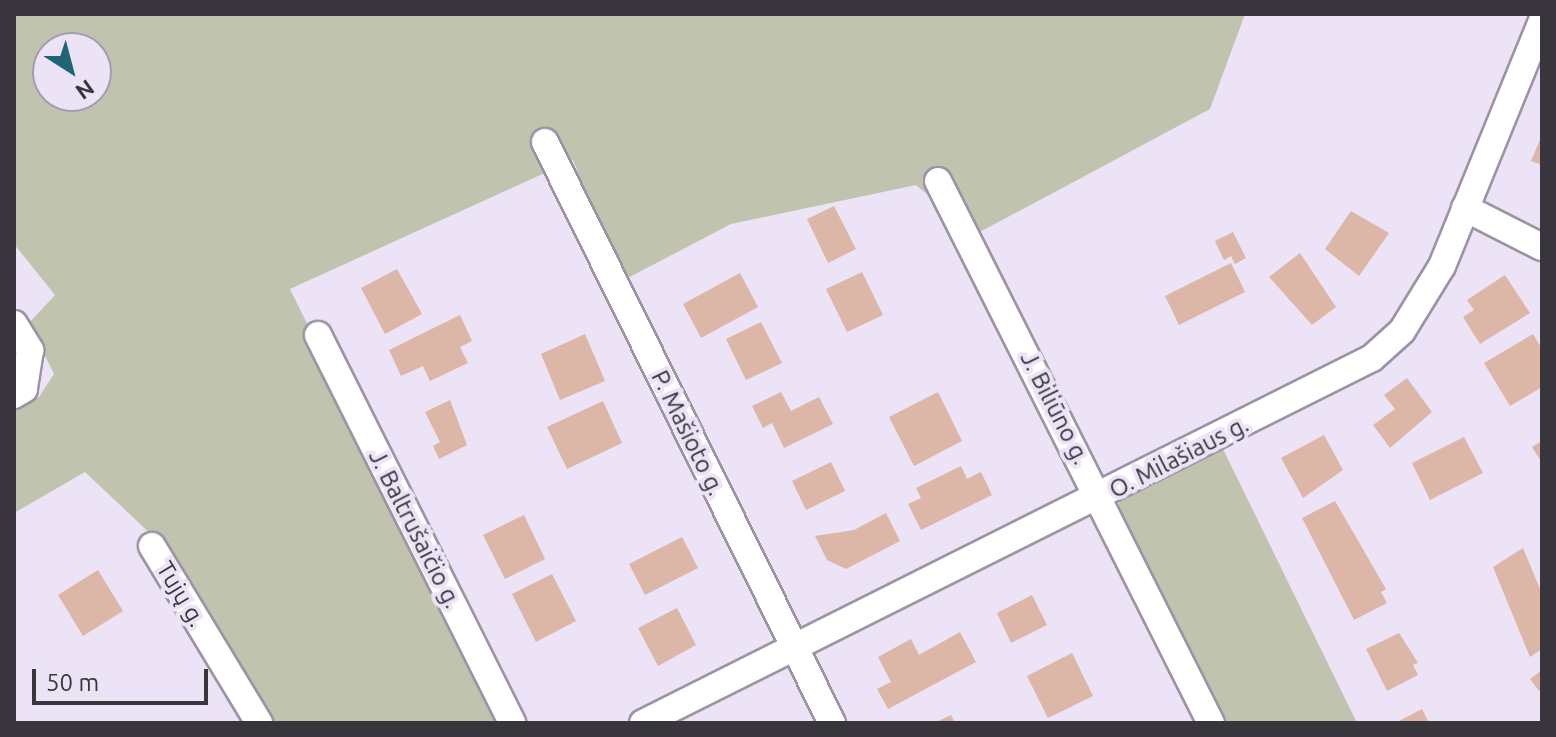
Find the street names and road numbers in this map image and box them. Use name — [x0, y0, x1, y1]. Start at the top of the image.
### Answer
street label: J. Biliūno g. — [1014, 347, 1096, 469]
street label: P. Mašioto g. — [645, 366, 731, 500]
street label: O. Milašiaus g. — [1104, 410, 1254, 504]
street label: J. Baltrušaičio g. — [363, 445, 467, 613]
street label: Tujų g. — [150, 556, 212, 632]

